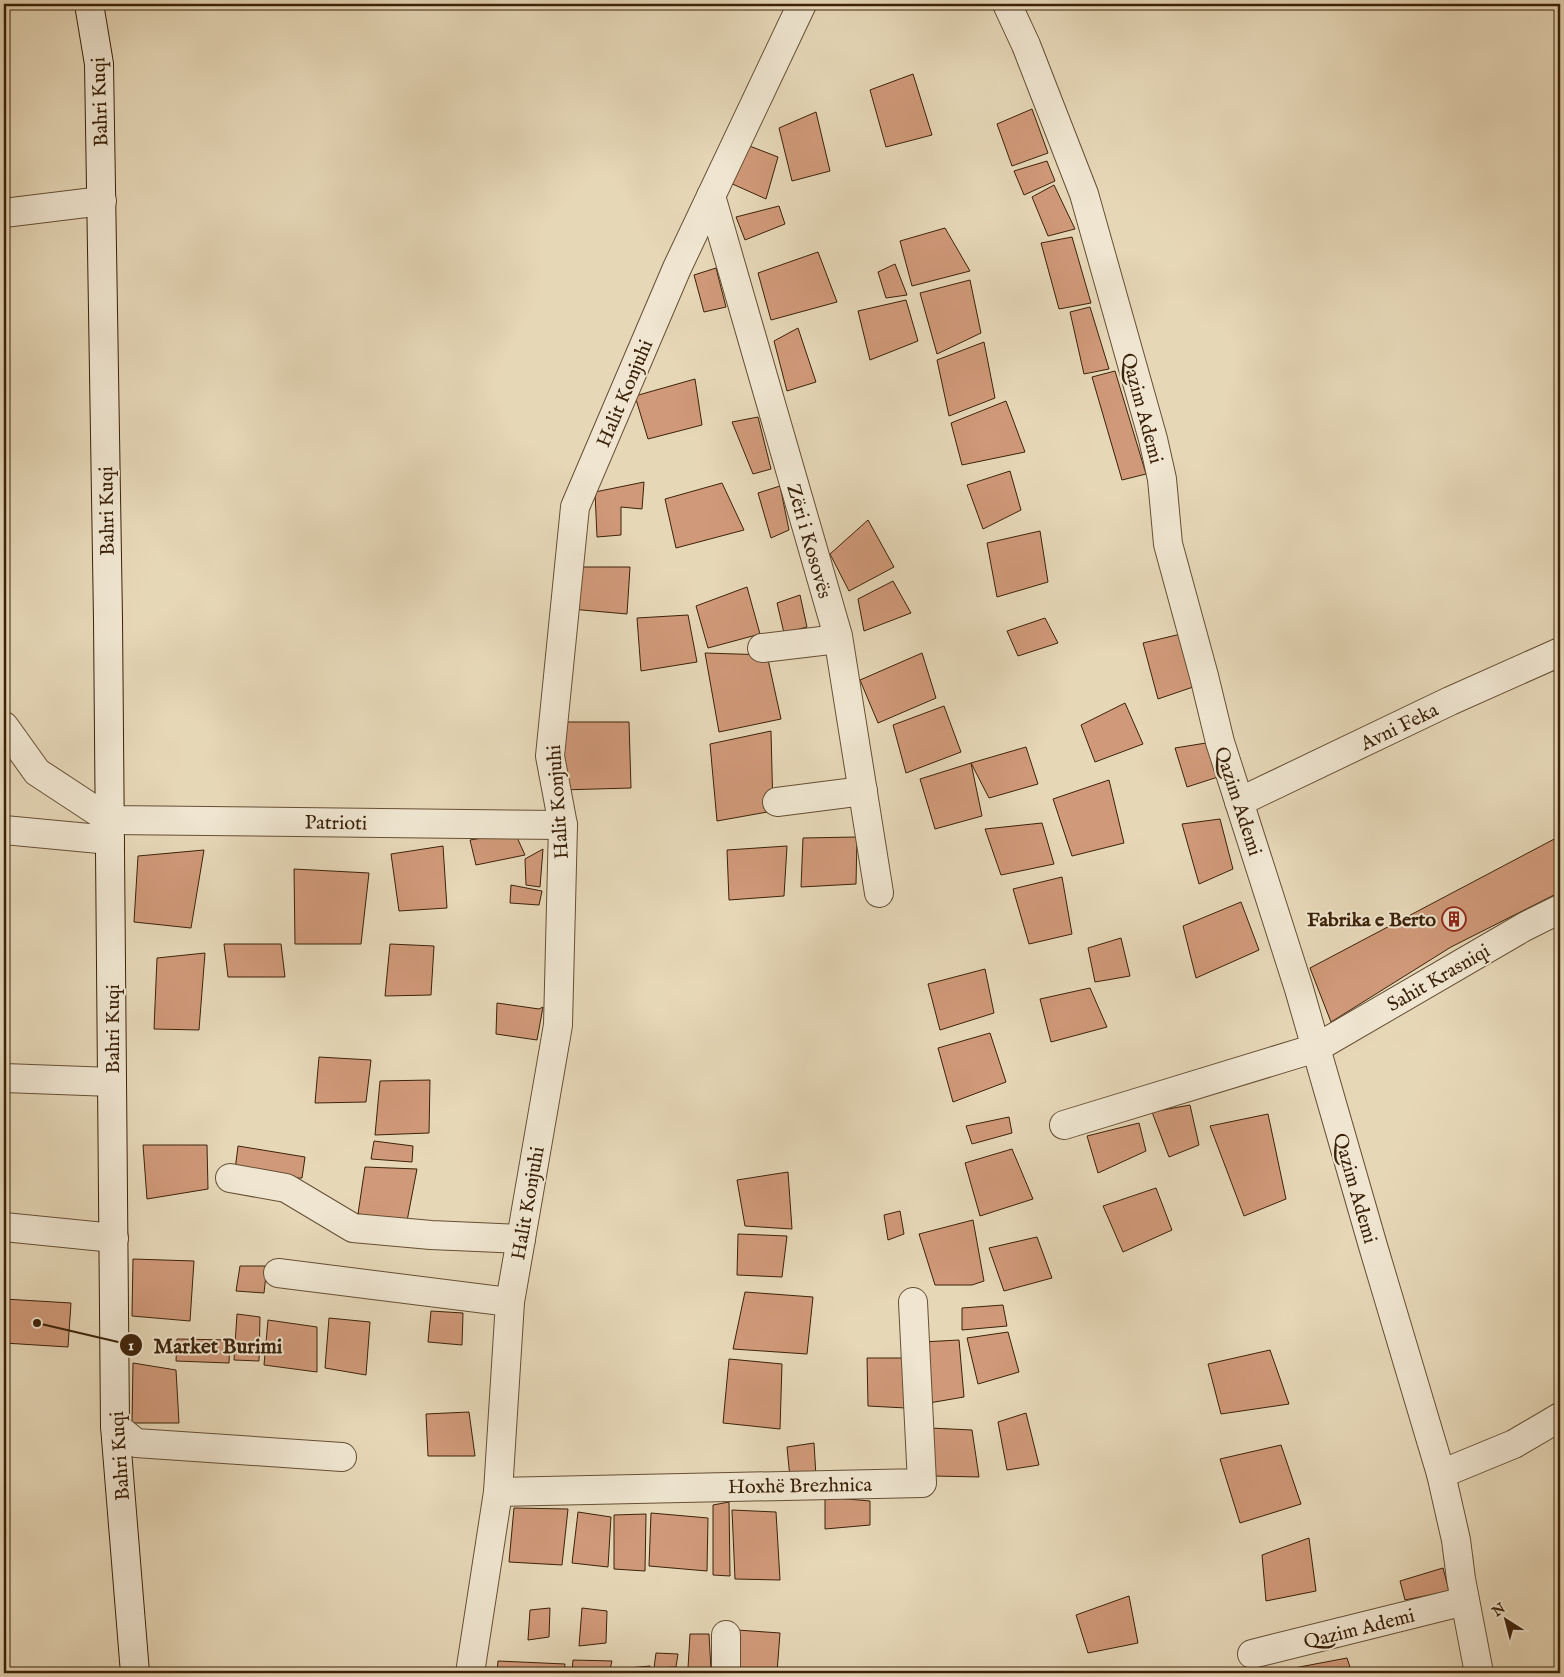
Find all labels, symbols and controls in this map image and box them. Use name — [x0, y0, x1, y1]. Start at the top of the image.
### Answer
street label: Bahri Kuqi — [86, 57, 115, 147]
street label: Halit Konjuhi — [591, 336, 659, 451]
street label: Qazim Ademi — [1115, 350, 1168, 467]
street label: Bahri Kuqi — [94, 466, 121, 556]
street label: Zëri i Kosovës — [780, 481, 837, 601]
street label: Avni Feka — [1356, 698, 1443, 757]
street label: Halit Konjuhi — [542, 744, 575, 860]
street label: Qazim Ademi — [1208, 744, 1267, 859]
street label: Patrioti — [304, 810, 367, 837]
building icon: Fabrika e Berto — [1441, 906, 1467, 932]
place label: Fabrika e Berto — [1307, 908, 1436, 933]
street label: Sahit Krasniqi — [1383, 939, 1495, 1018]
street label: Bahri Kuqi — [101, 984, 126, 1074]
street label: Qazim Ademi — [1327, 1130, 1382, 1246]
street label: Halit Konjuhi — [506, 1145, 551, 1262]
callout: Market Burimi — [119, 1327, 293, 1363]
text: Market Burimi — [154, 1334, 283, 1361]
text: 1 — [128, 1336, 134, 1355]
street label: Bahri Kuqi — [105, 1410, 136, 1501]
street label: Hoxhë Brezhnica — [728, 1473, 873, 1500]
north arrow — [1482, 1594, 1532, 1644]
text: N — [1488, 1599, 1509, 1622]
street label: Qazim Ademi — [1301, 1604, 1418, 1655]

